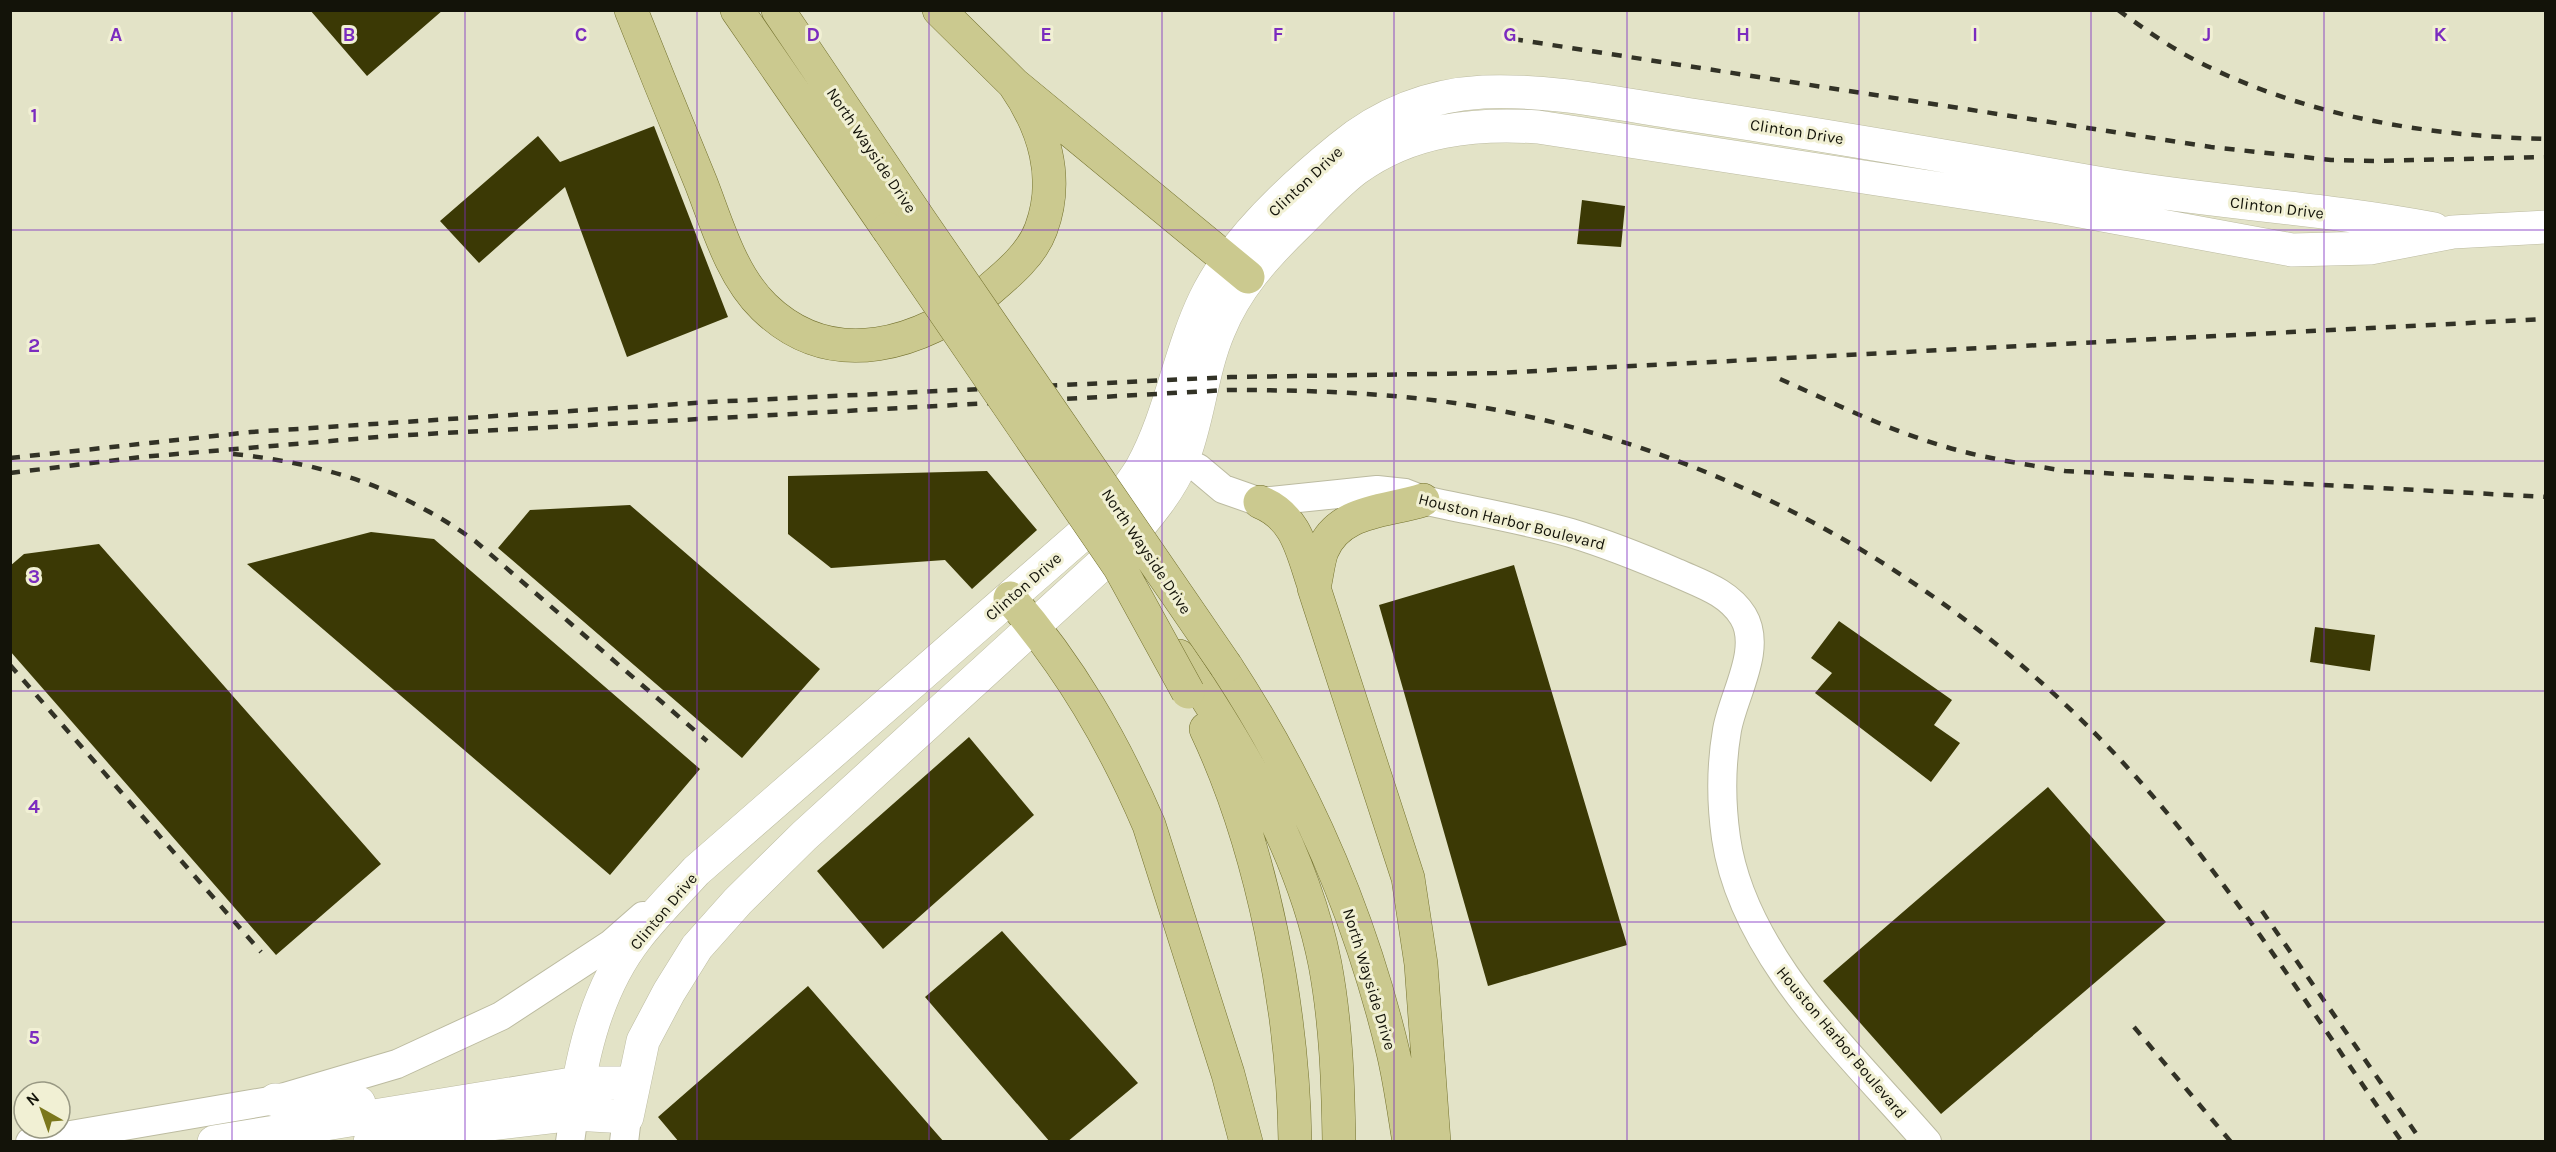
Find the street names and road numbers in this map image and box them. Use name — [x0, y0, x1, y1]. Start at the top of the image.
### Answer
street label: North Wayside Drive — [823, 84, 921, 217]
street label: Clinton Drive — [1749, 115, 1845, 148]
street label: Clinton Drive — [1264, 142, 1346, 220]
street label: Clinton Drive — [2229, 192, 2325, 223]
street label: North Wayside Drive — [1098, 485, 1196, 618]
street label: Houston Harbor Boulevard — [1416, 489, 1607, 554]
street label: Clinton Drive — [982, 548, 1065, 624]
street label: Clinton Drive — [626, 869, 701, 954]
street label: North Wayside Drive — [1339, 906, 1400, 1052]
street label: Houston Harbor Boulevard — [1773, 963, 1911, 1122]

